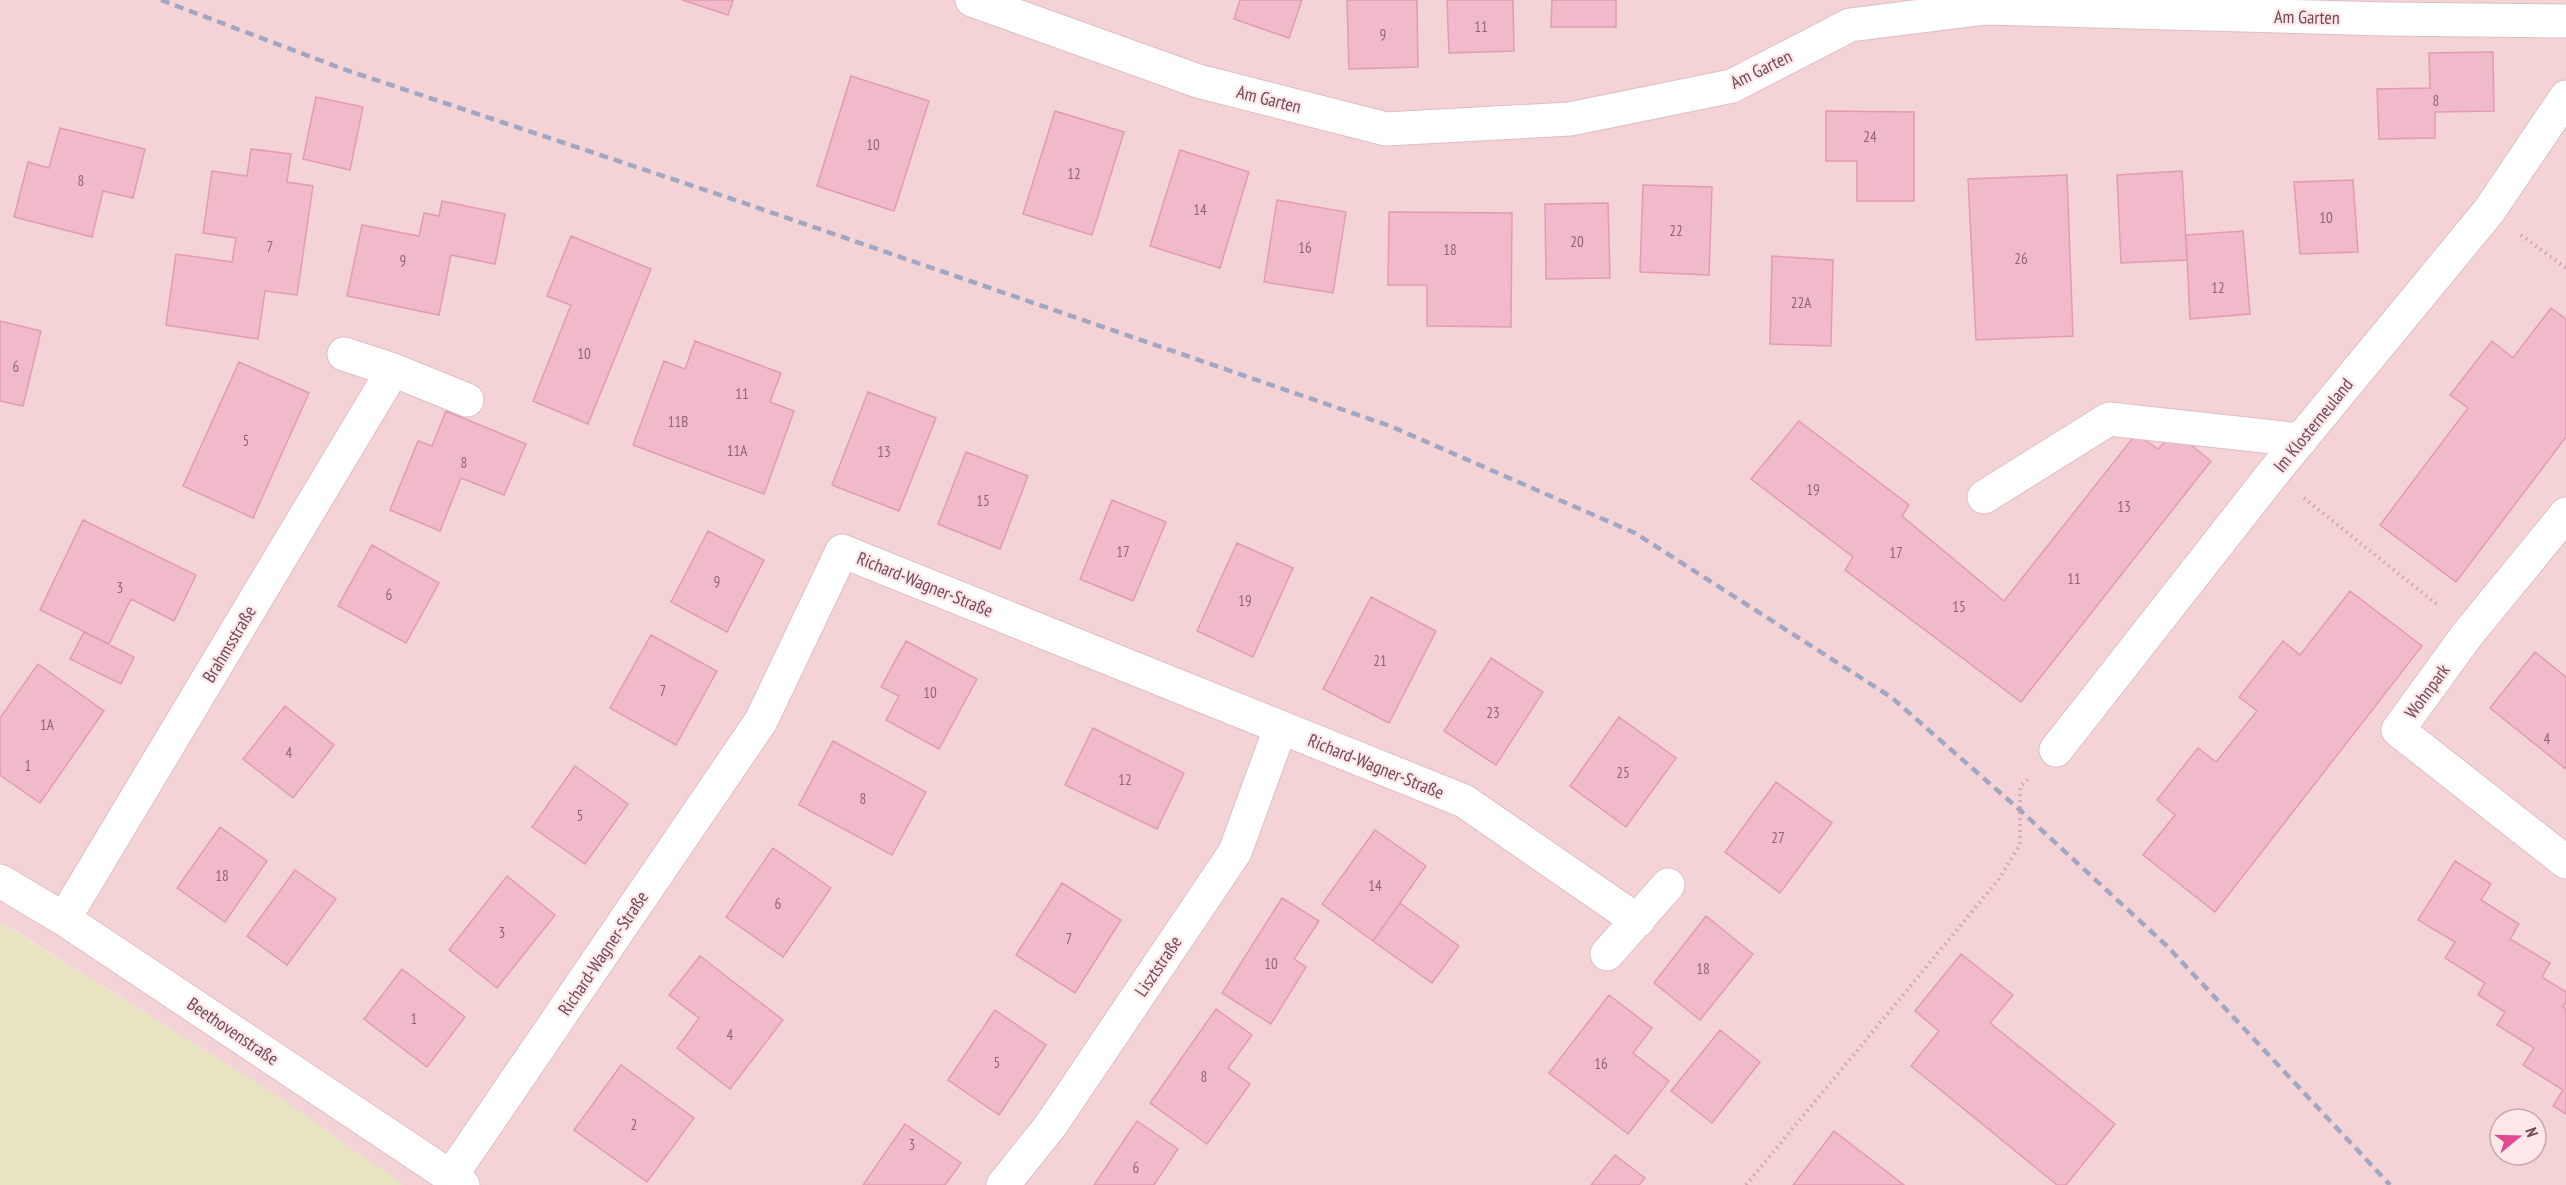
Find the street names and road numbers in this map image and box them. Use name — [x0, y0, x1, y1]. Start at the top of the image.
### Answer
street label: Am Garten — [2274, 5, 2340, 29]
street label: Am Garten — [1726, 44, 1796, 94]
street label: Am Garten — [1234, 80, 1304, 118]
street label: Im Klosterneuland — [2268, 373, 2358, 477]
street label: Richard-Wagner-Straße — [854, 546, 996, 622]
street label: Brahmsstraße — [197, 601, 261, 687]
street label: Wohnpark — [2399, 659, 2455, 723]
street label: Richard-Wagner-Straße — [1305, 728, 1447, 804]
street label: Richard-Wagner-Straße — [553, 886, 653, 1020]
street label: Lisztstraße — [1129, 931, 1187, 1001]
street label: Beethovenstraße — [183, 992, 283, 1070]

